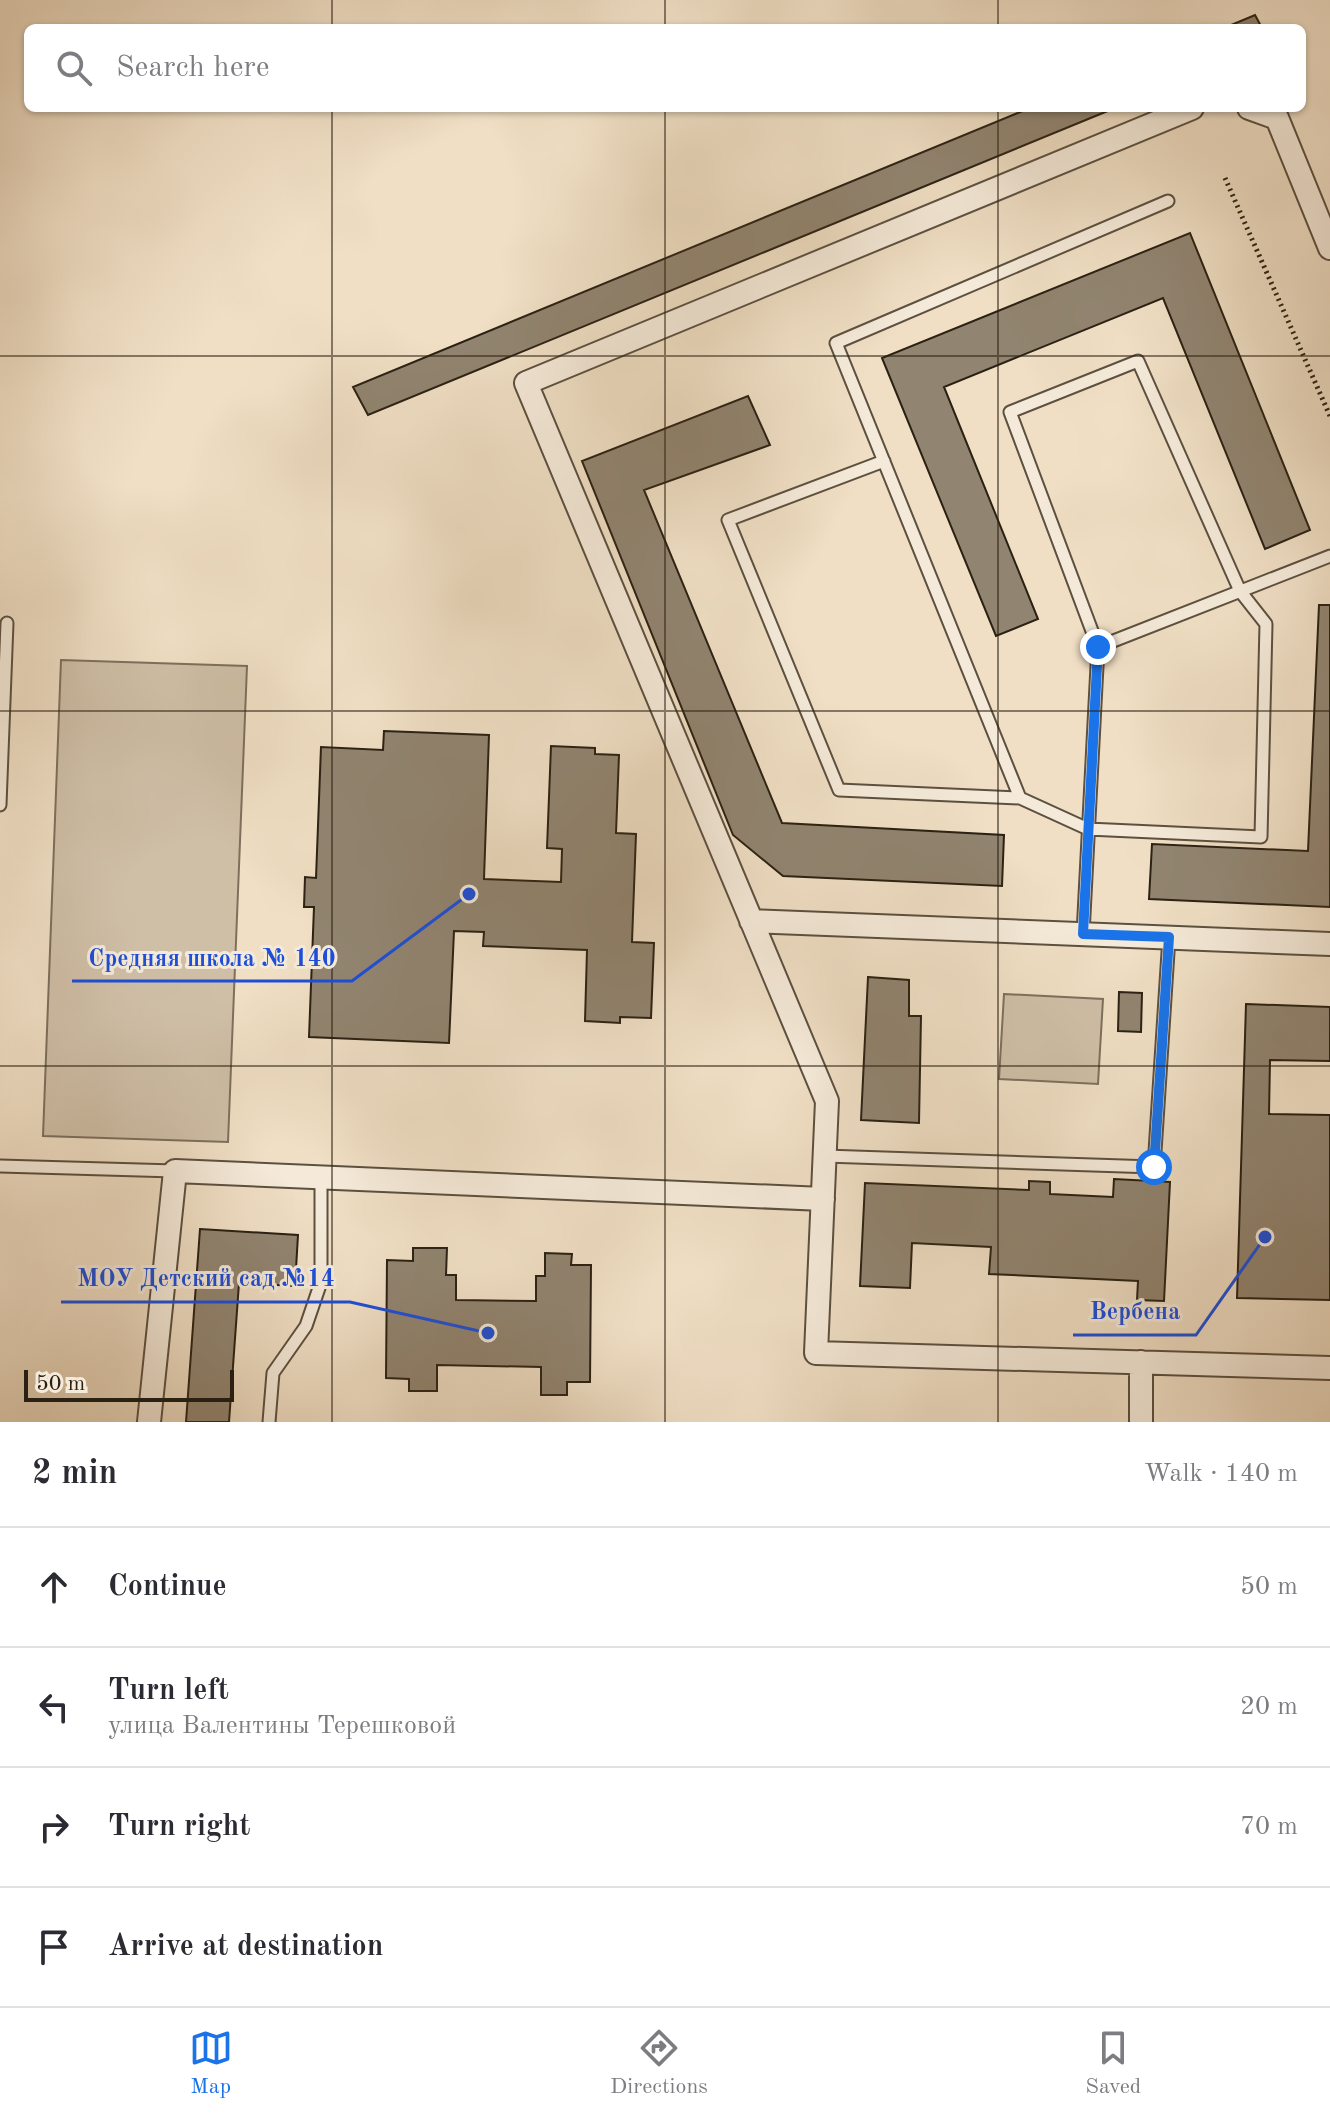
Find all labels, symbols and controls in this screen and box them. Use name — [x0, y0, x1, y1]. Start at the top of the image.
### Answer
search box — [24, 24, 1306, 112]
icon: search — [52, 46, 96, 90]
text: Search here — [116, 53, 270, 83]
route end — [1080, 629, 1116, 665]
callout: Средняя школа № 140 — [72, 933, 352, 981]
text: Средняя школа № 140 — [88, 948, 336, 972]
route start — [1136, 1149, 1172, 1185]
callout: МОУ Детский сад №14 — [61, 1254, 350, 1302]
text: МОУ Детский сад №14 — [77, 1268, 335, 1292]
callout: Вербена — [1073, 1287, 1196, 1335]
text: Вербена — [1090, 1301, 1180, 1325]
scale bar — [24, 1366, 234, 1402]
text: 50 m — [36, 1373, 85, 1395]
text: 2 min — [32, 1457, 117, 1491]
text: Walk · 140 m — [1144, 1461, 1298, 1487]
icon: ahead — [32, 1565, 76, 1609]
text: Continue — [108, 1572, 227, 1602]
text: 50 m — [1240, 1574, 1298, 1600]
text: Turn left — [108, 1676, 229, 1706]
icon: left — [32, 1685, 76, 1729]
text: 20 m — [1240, 1694, 1298, 1720]
text: улица Валентины Терешковой — [108, 1713, 456, 1739]
icon: right — [32, 1805, 76, 1849]
text: Turn right — [108, 1812, 250, 1842]
text: 70 m — [1240, 1814, 1298, 1840]
icon: arrive — [32, 1925, 76, 1969]
text: Arrive at destination — [108, 1932, 383, 1962]
tab: Map — [189, 2026, 233, 2101]
tab: Directions — [610, 2026, 708, 2101]
tab: Saved — [1085, 2026, 1141, 2101]

